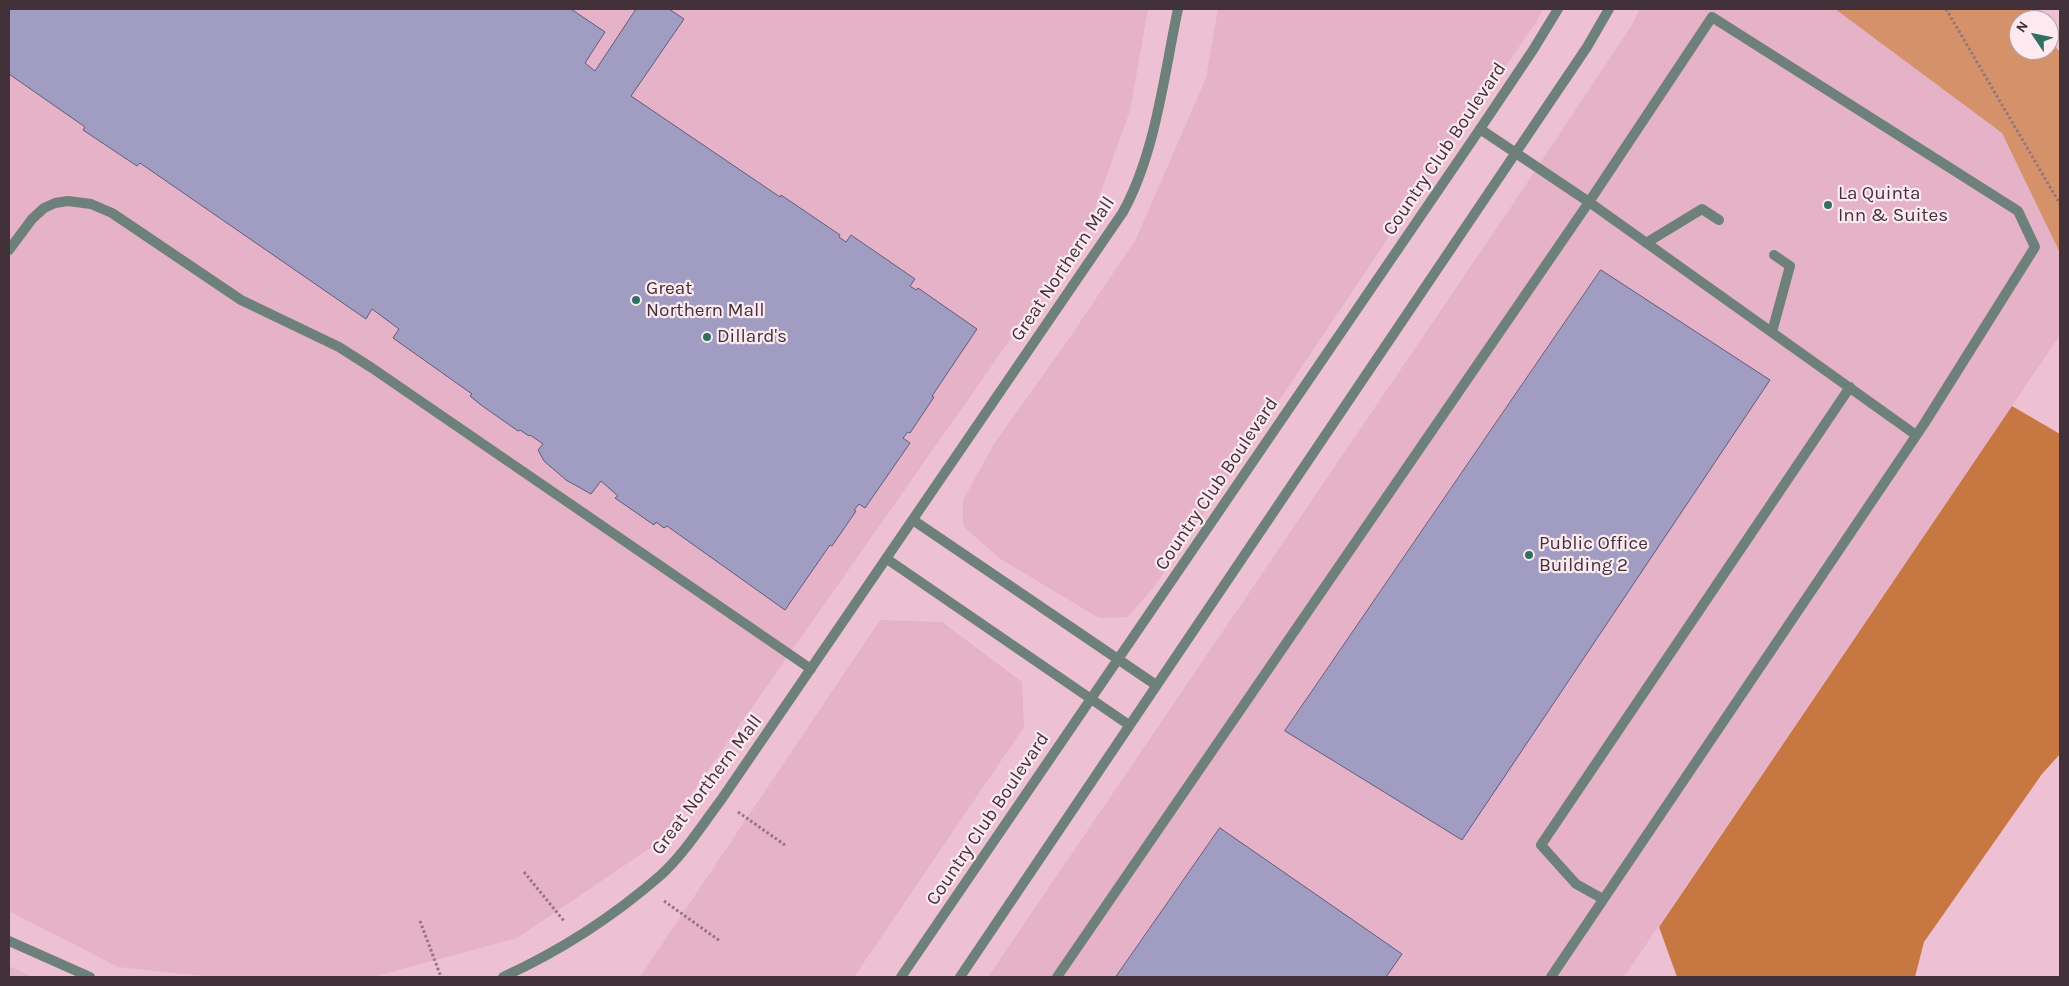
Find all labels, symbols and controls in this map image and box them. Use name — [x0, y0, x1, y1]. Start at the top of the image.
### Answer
north arrow — [2009, 10, 2059, 60]
text: N — [2012, 18, 2032, 36]
street label: Country Club Boulevard — [1379, 58, 1511, 240]
place label: La Quinta Inn & Suites — [1838, 183, 1948, 227]
street label: Great Northern Mall — [1006, 192, 1120, 346]
marker: La Quinta Inn & Suites — [1822, 199, 1834, 211]
place label: Great Northern Mall — [646, 278, 765, 322]
marker: Great Northern Mall — [630, 294, 642, 306]
place label: Dillard's — [717, 326, 787, 348]
marker: Dillard's — [701, 331, 713, 343]
street label: Country Club Boulevard — [1151, 393, 1283, 575]
place label: Public Office Building 2 — [1539, 533, 1648, 577]
marker: Public Office Building 2 — [1523, 549, 1535, 561]
street label: Great Northern Mall — [647, 710, 767, 860]
street label: Country Club Boulevard — [922, 728, 1054, 910]

